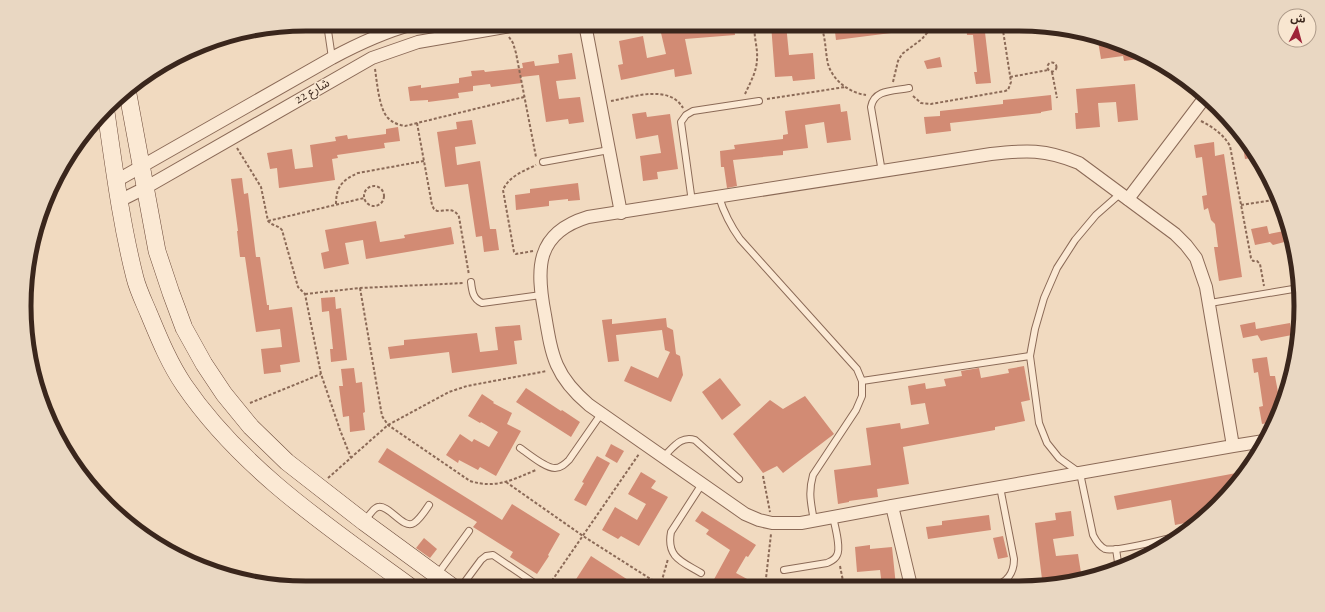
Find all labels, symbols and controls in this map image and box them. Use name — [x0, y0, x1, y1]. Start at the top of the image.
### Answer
north arrow — [1277, 8, 1317, 48]
text: ش — [1290, 9, 1306, 26]
street label: شارع 22 — [291, 74, 333, 108]

